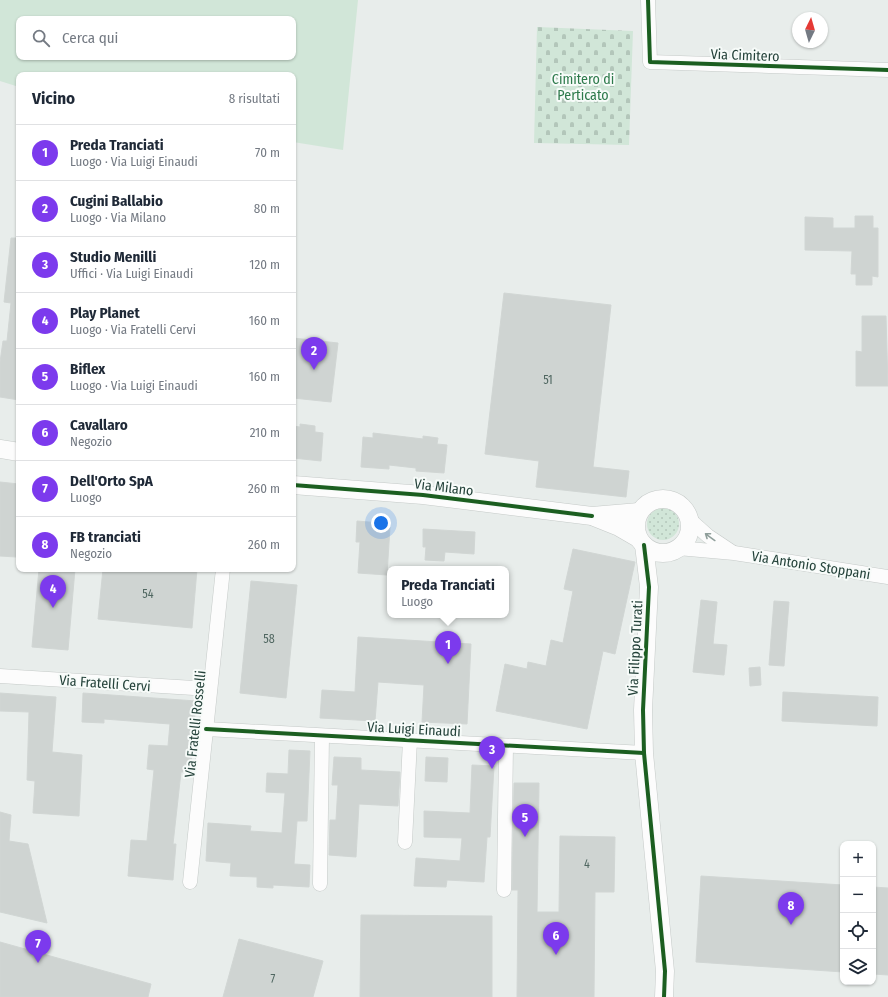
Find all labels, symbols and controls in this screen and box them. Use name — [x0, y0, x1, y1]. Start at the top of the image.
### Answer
north arrow — [792, 12, 828, 48]
search box — [16, 16, 296, 60]
icon: search — [30, 27, 52, 49]
text: Cerca qui — [62, 29, 118, 47]
street label: Via Cimitero — [710, 46, 780, 65]
park label: Cimitero di Perticato — [552, 71, 614, 104]
text: Vicino — [32, 88, 75, 109]
text: 8 risultati — [229, 91, 280, 106]
text: Preda Tranciati — [70, 136, 164, 154]
text: 1 — [42, 145, 48, 160]
text: 70 m — [255, 145, 280, 160]
text: Luogo · Via Luigi Einaudi — [70, 154, 198, 169]
text: Cugini Ballabio — [70, 192, 163, 210]
text: 2 — [42, 201, 48, 216]
text: 80 m — [254, 201, 280, 216]
text: Luogo · Via Milano — [70, 210, 166, 225]
text: Studio Menilli — [70, 248, 156, 266]
text: 3 — [42, 257, 48, 272]
text: 120 m — [249, 257, 280, 272]
text: Uffici · Via Luigi Einaudi — [70, 266, 193, 281]
text: Play Planet — [70, 304, 140, 322]
text: 4 — [42, 313, 48, 328]
text: 160 m — [249, 313, 280, 328]
text: Luogo · Via Fratelli Cervi — [70, 322, 196, 337]
pin: 2 — [301, 337, 327, 370]
text: Biflex — [70, 360, 105, 378]
text: 5 — [42, 369, 48, 384]
text: 160 m — [249, 369, 280, 384]
house number: 51 — [543, 373, 553, 387]
text: Luogo · Via Luigi Einaudi — [70, 378, 198, 393]
text: Cavallaro — [70, 416, 128, 434]
text: 6 — [42, 425, 48, 440]
text: 210 m — [250, 425, 280, 440]
text: Negozio — [70, 434, 112, 449]
text: Dell'Orto SpA — [70, 472, 153, 490]
street label: Via Milano — [413, 475, 475, 500]
text: 7 — [42, 481, 48, 496]
text: 260 m — [248, 481, 280, 496]
text: Luogo — [70, 490, 102, 505]
your location — [371, 513, 391, 533]
text: FB tranciati — [70, 528, 141, 546]
one-way arrow — [705, 533, 716, 541]
text: 8 — [42, 537, 48, 552]
text: 260 m — [248, 537, 280, 552]
text: Negozio — [70, 546, 112, 561]
street label: Via Antonio Stoppani — [750, 548, 872, 583]
popup — [387, 566, 509, 618]
pin: 4 — [40, 575, 66, 608]
text: Preda Tranciati — [401, 576, 495, 594]
house number: 54 — [142, 587, 154, 601]
text: Luogo — [401, 594, 433, 609]
street label: Via Filippo Turati — [625, 600, 646, 696]
pin: 1 — [435, 631, 461, 664]
house number: 58 — [263, 632, 275, 646]
street label: Via Fratelli Rosselli — [181, 670, 210, 778]
street label: Via Fratelli Cervi — [59, 672, 151, 695]
street label: Via Luigi Einaudi — [367, 719, 461, 740]
pin: 3 — [479, 736, 505, 769]
pin: 5 — [512, 804, 538, 837]
map controls — [840, 841, 876, 985]
button: + — [840, 841, 876, 877]
house number: 4 — [584, 857, 590, 871]
button: − — [840, 877, 876, 913]
pin: 8 — [778, 892, 804, 925]
button: locate — [840, 913, 876, 949]
pin: 6 — [543, 922, 569, 955]
pin: 7 — [25, 930, 51, 963]
button: layers — [840, 949, 876, 985]
house number: 7 — [271, 972, 276, 986]

